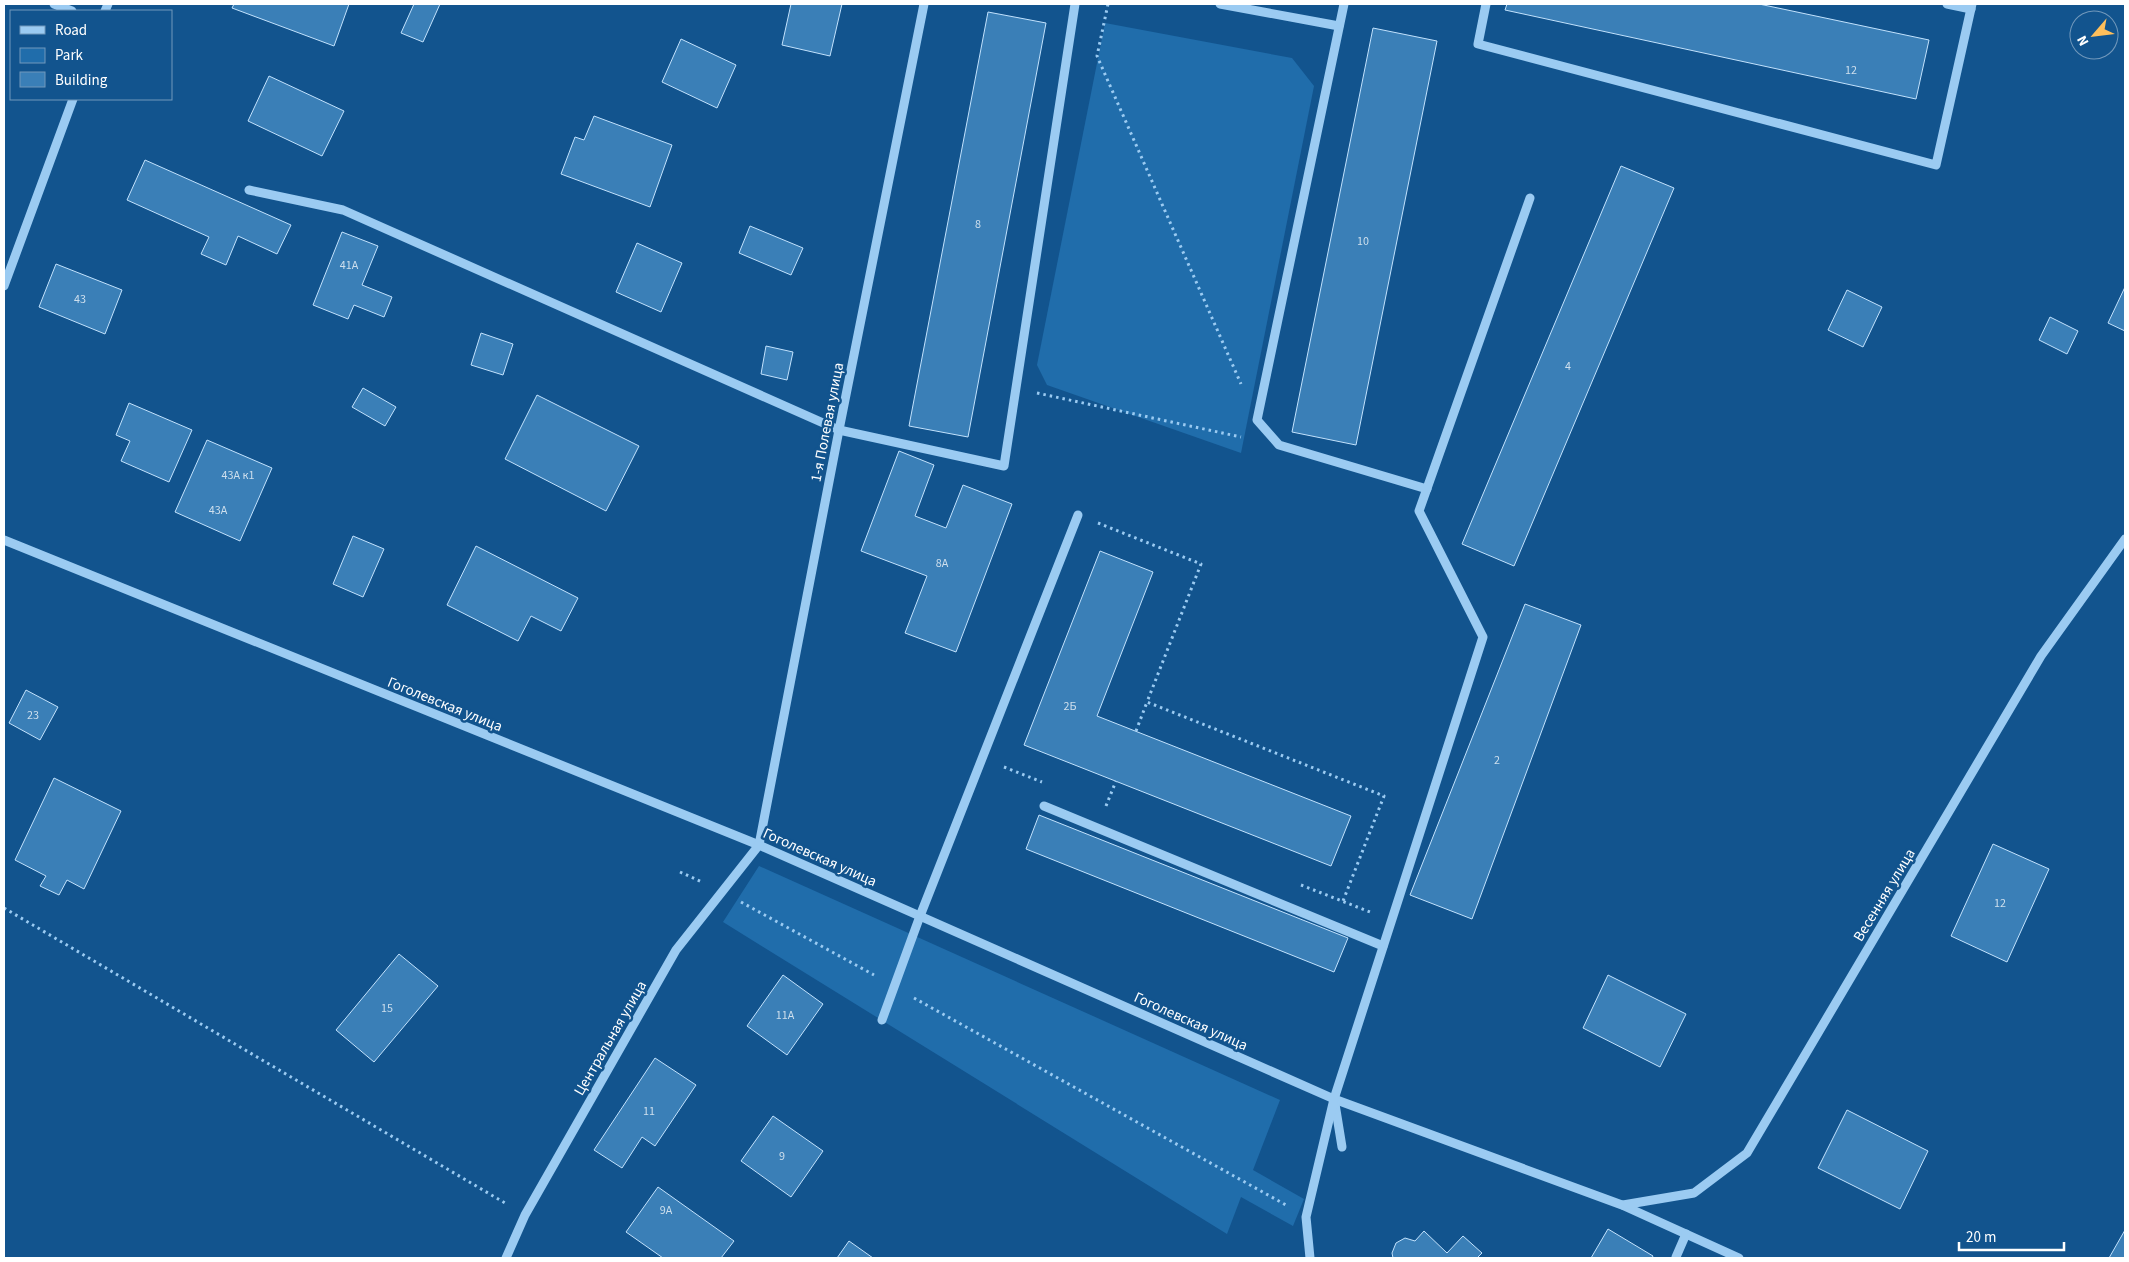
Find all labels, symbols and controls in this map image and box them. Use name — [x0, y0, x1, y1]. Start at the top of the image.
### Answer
legend — [10, 10, 172, 100]
north arrow — [2069, 10, 2119, 60]
text: Road — [55, 20, 87, 41]
text: N — [2072, 32, 2094, 49]
text: Park — [55, 45, 84, 66]
house number: 12 — [1845, 62, 1857, 79]
text: Building — [55, 70, 108, 91]
house number: 8 — [975, 216, 981, 233]
house number: 10 — [1357, 233, 1369, 250]
house number: 41А — [340, 257, 359, 274]
house number: 43 — [74, 291, 86, 308]
house number: 4 — [1565, 358, 1571, 375]
street label: 1-я Полевая улица — [806, 361, 849, 484]
house number: 43А к1 — [222, 467, 254, 484]
house number: 43А — [209, 502, 228, 519]
house number: 8А — [936, 555, 949, 572]
street label: Гоголевская улица — [384, 672, 505, 737]
house number: 2Б — [1064, 698, 1076, 715]
house number: 23 — [27, 707, 39, 724]
house number: 2 — [1494, 752, 1500, 769]
street label: Гоголевская улица — [760, 823, 880, 892]
street label: Весенняя улица — [1848, 845, 1920, 946]
house number: 12 — [1994, 895, 2006, 912]
street label: Центральная улица — [569, 977, 652, 1100]
street label: Гоголевская улица — [1131, 987, 1251, 1056]
house number: 15 — [381, 1000, 393, 1017]
house number: 11А — [776, 1007, 795, 1024]
house number: 11 — [643, 1103, 655, 1120]
house number: 9 — [779, 1148, 785, 1165]
house number: 9А — [660, 1202, 673, 1219]
scale bar — [1959, 1220, 2064, 1252]
text: 20 m — [1966, 1227, 1996, 1248]

